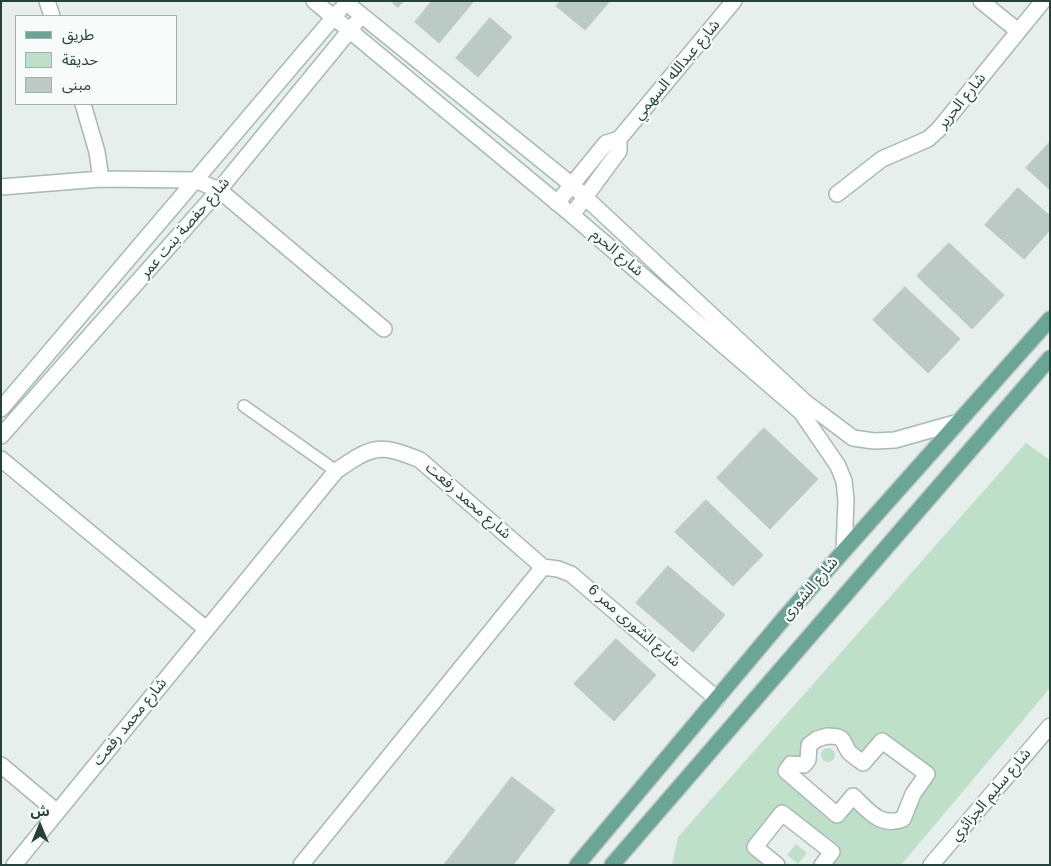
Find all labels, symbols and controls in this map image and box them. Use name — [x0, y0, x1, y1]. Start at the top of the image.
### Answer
legend — [15, 15, 178, 105]
street label: شارع عبدالله السهمي — [630, 16, 724, 124]
text: طريق — [62, 26, 94, 43]
text: حديقة — [62, 51, 98, 68]
street label: شارع الحرير — [934, 70, 990, 132]
text: مبنى — [62, 76, 91, 93]
street label: شارع حفصة بنت عمر — [136, 174, 234, 282]
street label: شارع الحرم — [587, 226, 647, 280]
street label: شارع محمد رفعت — [421, 459, 515, 543]
street label: شارع الشورى — [778, 554, 842, 624]
street label: شارع الشورى ممر 6 — [584, 581, 684, 671]
street label: شارع محمد رفعت — [89, 675, 171, 769]
street label: شارع سليم الجزائري — [947, 745, 1035, 845]
north arrow — [15, 801, 65, 851]
text: ش — [30, 803, 50, 819]

